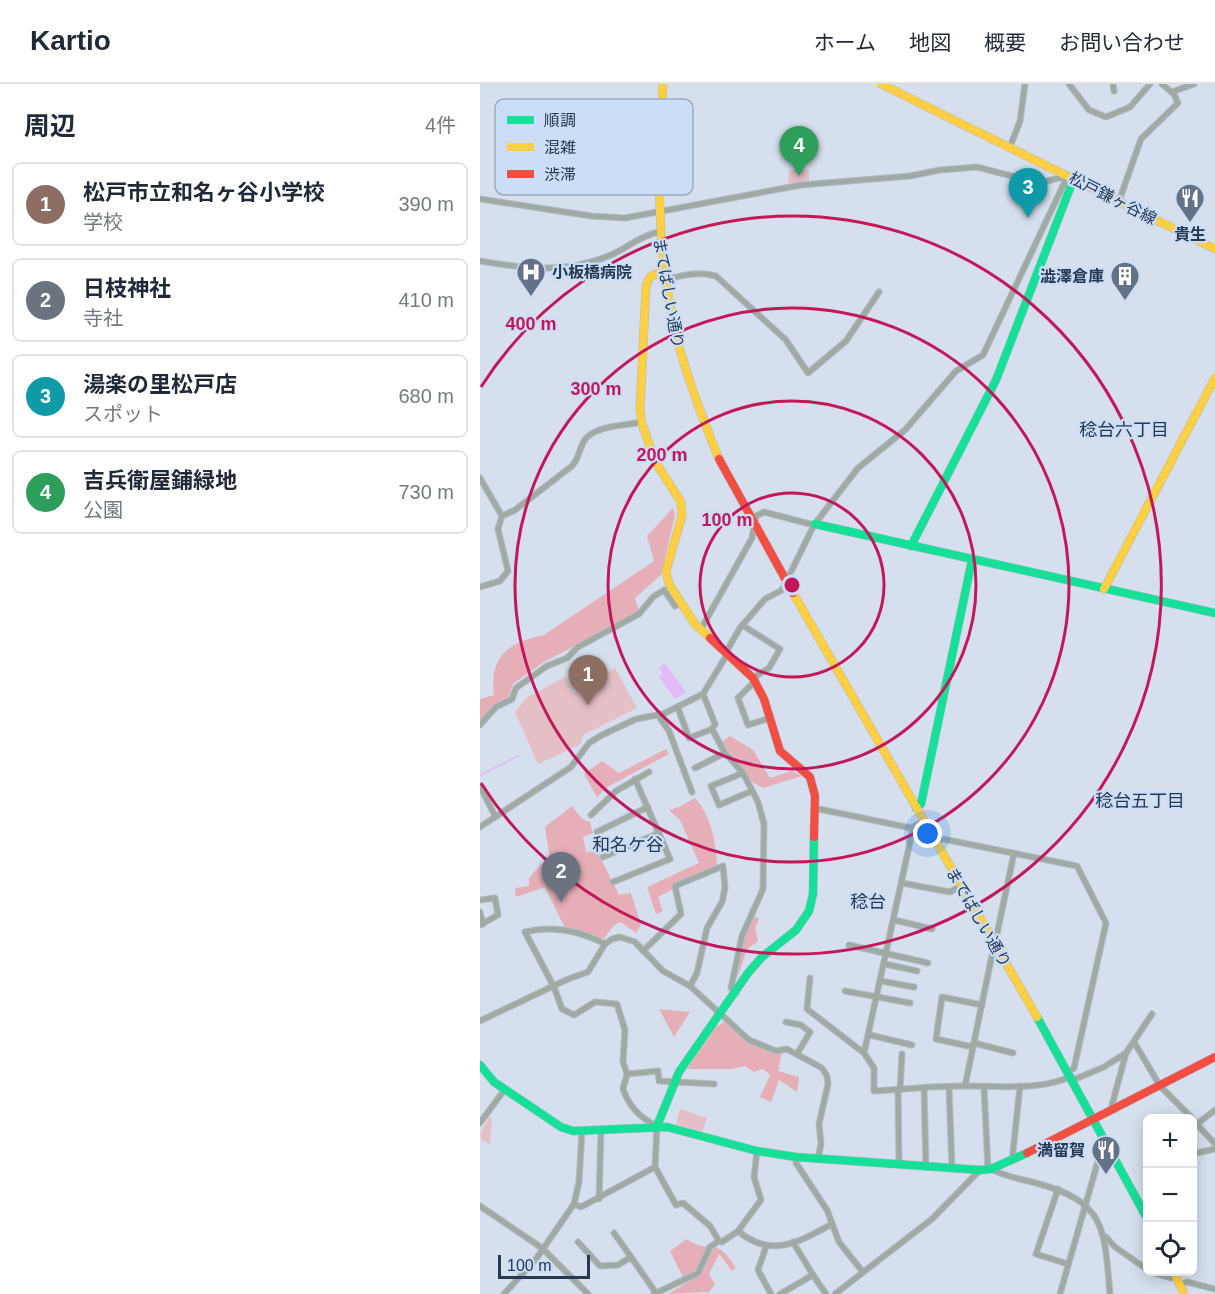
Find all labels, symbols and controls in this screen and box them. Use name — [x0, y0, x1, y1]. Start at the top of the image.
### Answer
text: Kartio — [30, 25, 111, 56]
text: ホーム — [814, 31, 876, 54]
text: 地図 — [909, 31, 951, 54]
text: 概要 — [984, 31, 1026, 54]
text: お問い合わせ — [1059, 31, 1185, 54]
legend — [495, 99, 693, 195]
text: 周辺 — [24, 111, 76, 141]
text: 順調 — [544, 112, 576, 129]
text: 4件 — [425, 114, 456, 136]
pin: 4 — [780, 126, 818, 176]
text: 混雑 — [544, 139, 576, 156]
text: 渋滞 — [544, 166, 576, 183]
pin: 3 — [1008, 168, 1048, 218]
street label: 松戸鎌ヶ谷線 — [1066, 169, 1159, 228]
text: 松戸市立和名ヶ谷小学校 — [83, 180, 325, 205]
restaurant icon: 貴生 — [1174, 182, 1206, 224]
text: 1 — [40, 193, 51, 215]
text: 390 m — [398, 193, 454, 215]
text: 学校 — [83, 211, 123, 233]
place label: 貴生 — [1174, 226, 1206, 243]
street label: まてばしい通り — [650, 237, 687, 350]
hospital icon: 小板橋病院 — [515, 256, 547, 298]
building icon: 澁澤倉庫 — [1109, 260, 1141, 302]
place label: 小板橋病院 — [552, 264, 632, 281]
place label: 澁澤倉庫 — [1040, 268, 1104, 285]
text: 日枝神社 — [83, 276, 171, 301]
text: 2 — [40, 289, 51, 311]
text: 410 m — [398, 289, 454, 311]
text: 寺社 — [83, 307, 123, 329]
text: 400 m — [505, 314, 557, 334]
text: 湯楽の里松戸店 — [83, 372, 237, 397]
text: 300 m — [570, 379, 622, 399]
text: 3 — [40, 385, 51, 407]
text: 680 m — [398, 385, 454, 407]
text: スポット — [83, 403, 163, 425]
district label: 稔台六丁目 — [1079, 420, 1169, 440]
text: 200 m — [636, 445, 688, 465]
text: 吉兵衛屋鋪緑地 — [83, 468, 237, 493]
text: 4 — [40, 481, 51, 503]
text: 730 m — [398, 481, 454, 503]
text: 公園 — [83, 499, 123, 521]
text: 100 m — [701, 510, 753, 530]
centre of rings — [782, 575, 802, 595]
pin: 1 — [568, 656, 608, 705]
district label: 稔台五丁目 — [1095, 791, 1185, 811]
your location — [913, 819, 942, 848]
district label: 和名ケ谷 — [592, 835, 664, 855]
pin: 2 — [542, 852, 580, 902]
street label: までばしい通り — [943, 864, 1014, 970]
district label: 稔台 — [850, 892, 886, 912]
map controls — [1143, 1114, 1197, 1276]
button: + — [1143, 1114, 1197, 1168]
restaurant icon: 満留賀 — [1090, 1134, 1122, 1176]
place label: 満留賀 — [1037, 1142, 1085, 1159]
button: − — [1143, 1168, 1197, 1222]
button: locate — [1143, 1222, 1197, 1276]
scale bar — [498, 1252, 590, 1280]
text: 100 m — [507, 1257, 551, 1274]

